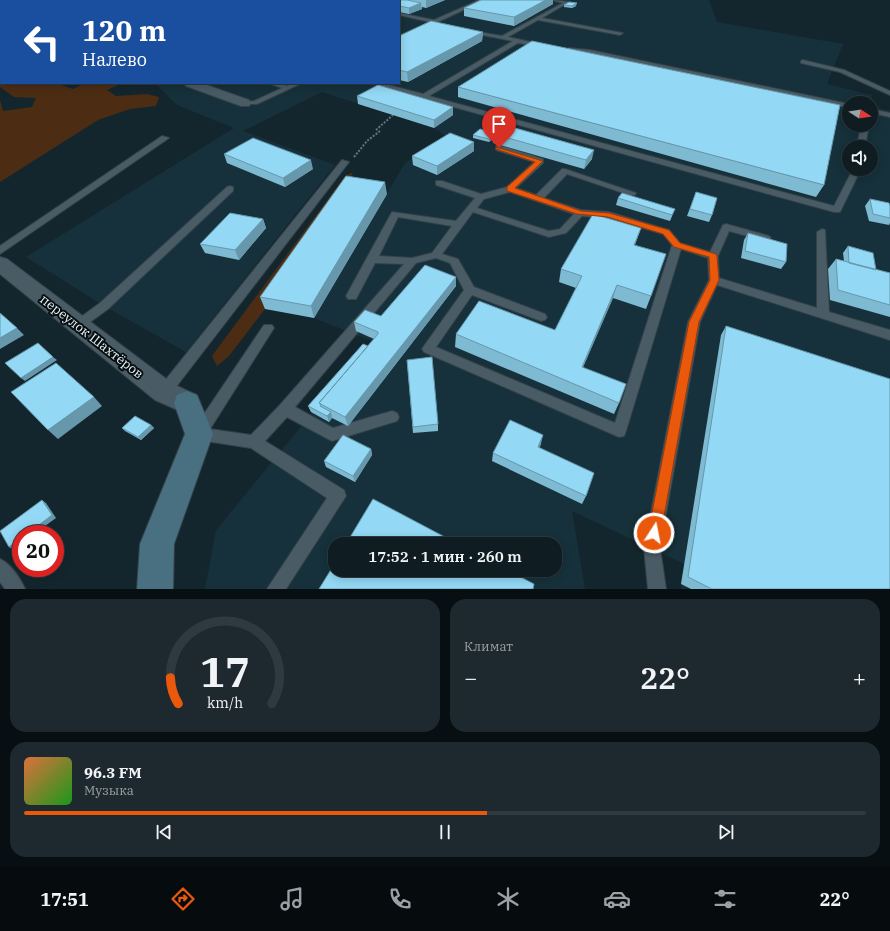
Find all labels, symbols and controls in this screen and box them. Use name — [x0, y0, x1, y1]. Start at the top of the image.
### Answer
text: 120 m — [82, 12, 166, 49]
icon: left — [16, 16, 68, 68]
text: Налево — [82, 48, 147, 71]
north arrow — [842, 96, 878, 132]
map controls — [842, 96, 878, 176]
pin — [482, 107, 516, 148]
icon: arrive — [488, 113, 510, 135]
button: sound — [842, 140, 878, 176]
street label: переулок Шахтёров — [37, 291, 147, 382]
position arrow — [633, 512, 675, 554]
speed limit sign: 20 — [12, 525, 64, 577]
text: 17:52 · 1 мин · 260 m — [368, 547, 522, 566]
text: Климат — [464, 638, 513, 655]
text: 17 — [200, 643, 250, 697]
text: 22° — [640, 658, 690, 697]
text: − — [464, 663, 477, 692]
text: + — [853, 663, 866, 692]
text: km/h — [207, 692, 243, 711]
text: 96.3 FM — [84, 763, 142, 782]
text: Музыка — [84, 782, 134, 799]
icon: previous — [153, 821, 175, 843]
icon: pause — [434, 821, 456, 843]
icon: next — [715, 821, 737, 843]
icon: directions — [169, 885, 197, 913]
icon: music — [278, 885, 306, 913]
icon: phone — [386, 885, 414, 913]
icon: climate — [494, 885, 522, 913]
icon: car — [603, 885, 631, 913]
icon: filters — [711, 885, 739, 913]
text: 17:51 — [40, 888, 89, 911]
text: 22° — [820, 888, 850, 911]

